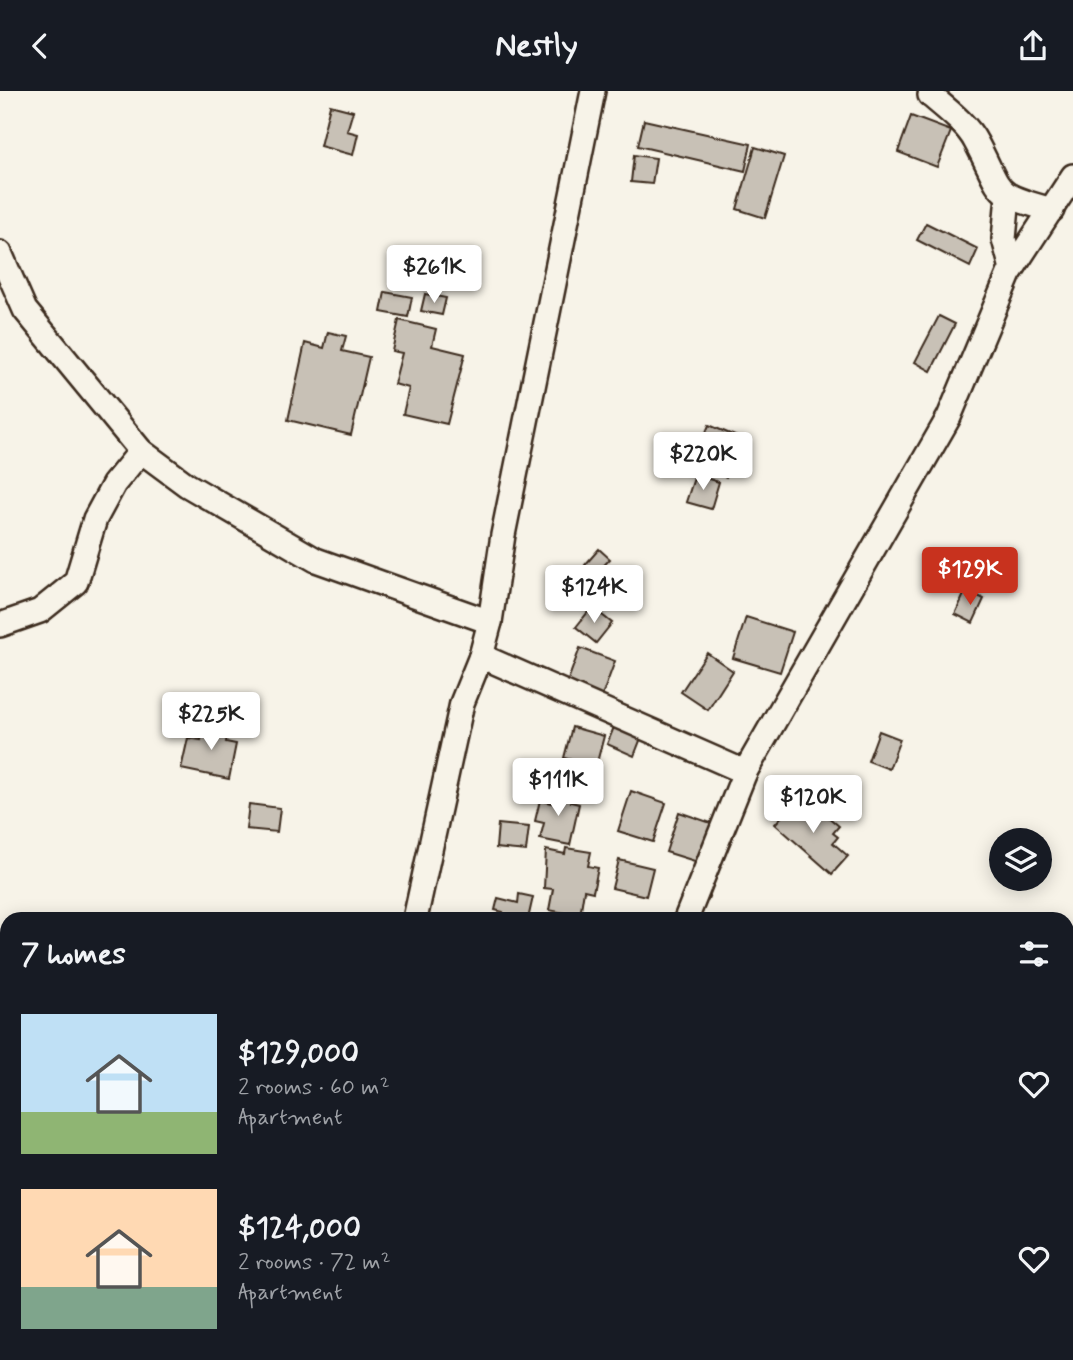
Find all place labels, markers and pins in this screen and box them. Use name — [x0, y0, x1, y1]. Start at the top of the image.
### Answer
pin: $261K — [385, 245, 483, 305]
pin: $220K — [654, 433, 752, 492]
pin: $129K — [921, 547, 1019, 607]
pin: $124K — [545, 566, 643, 625]
pin: $225K — [162, 693, 260, 752]
pin: $111K — [509, 759, 607, 818]
pin: $120K — [764, 775, 862, 835]

